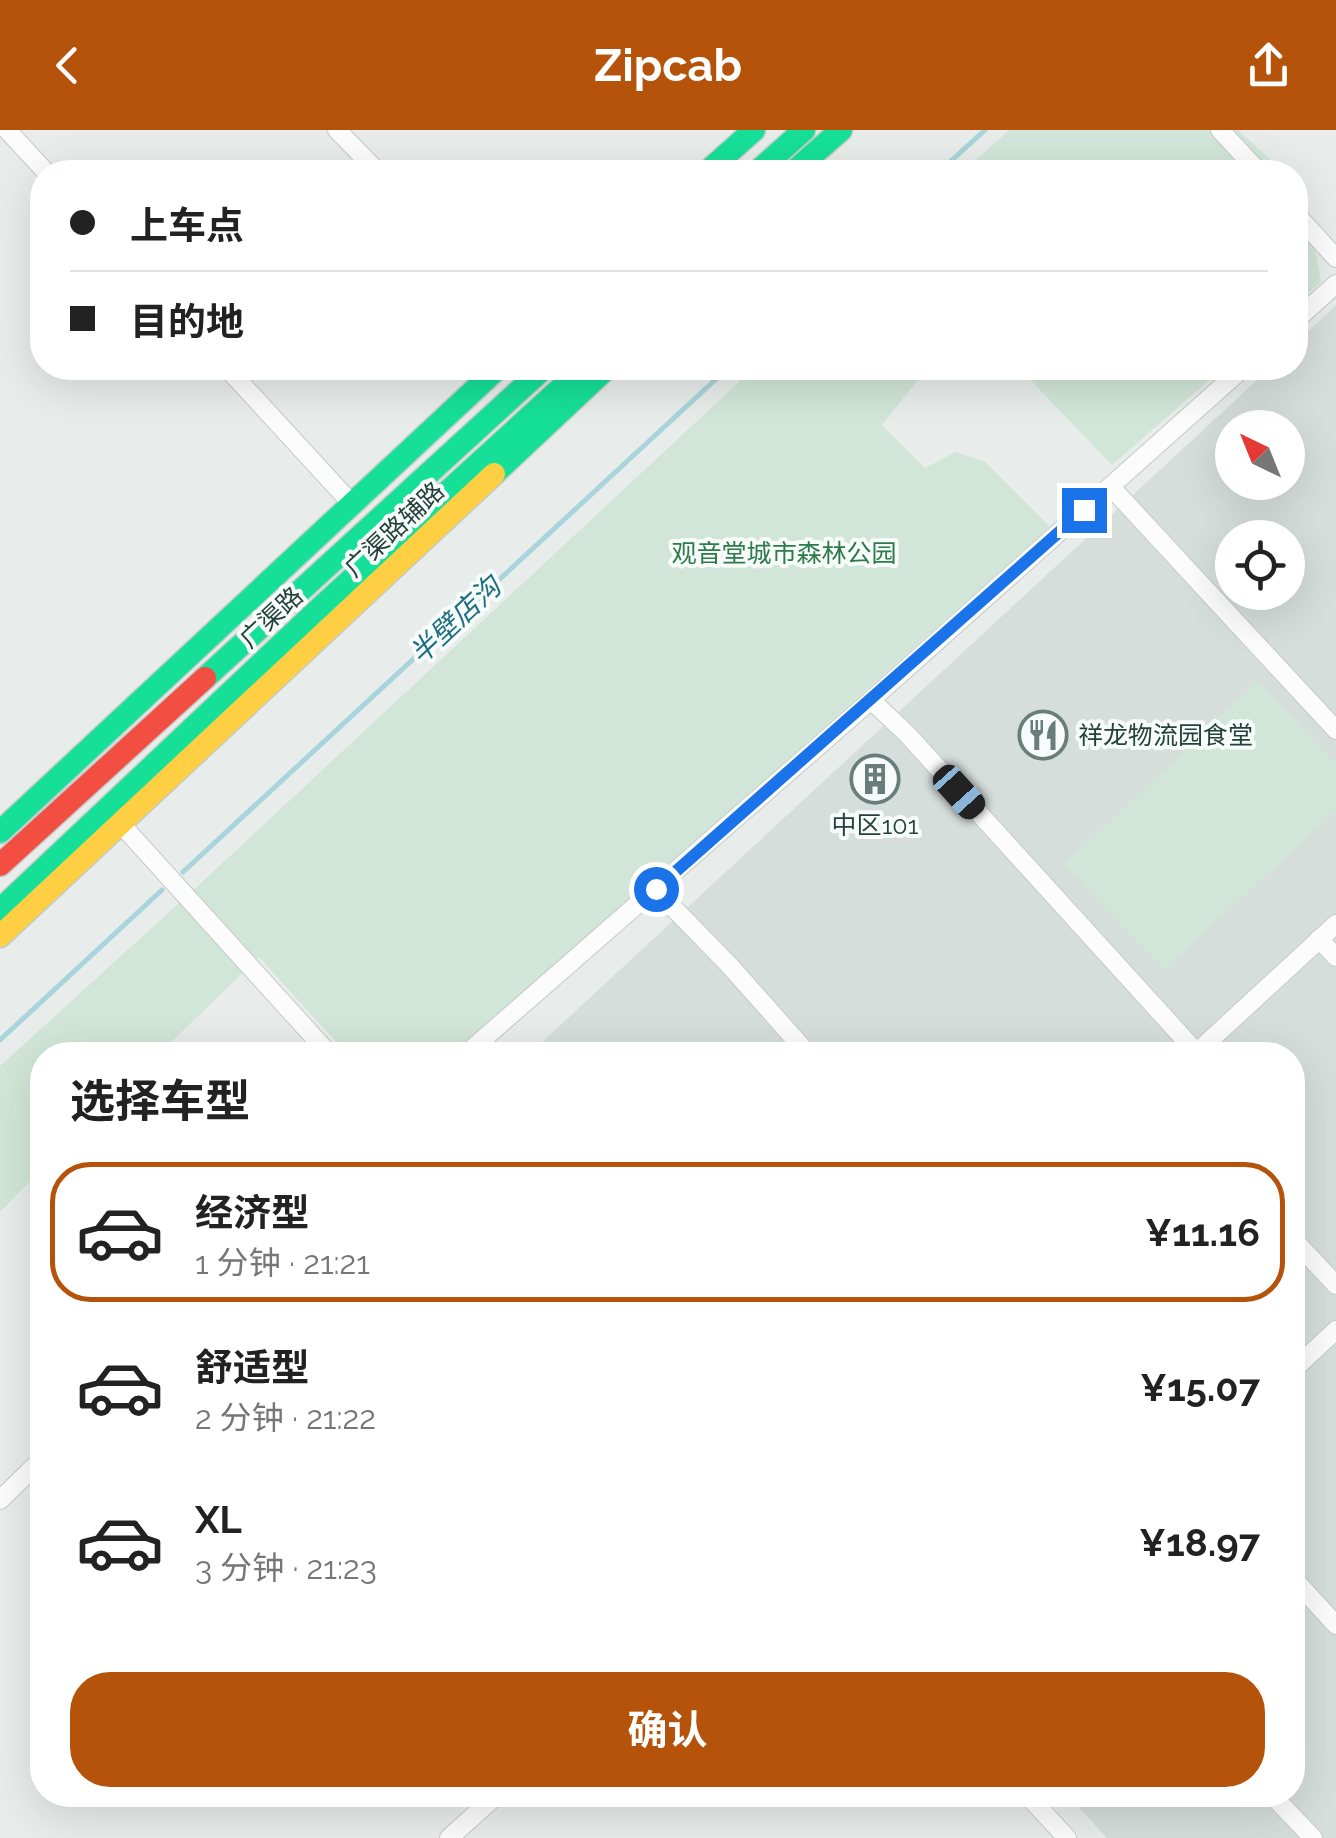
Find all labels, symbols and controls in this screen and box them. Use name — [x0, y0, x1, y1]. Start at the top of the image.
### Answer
icon: back — [40, 38, 95, 93]
icon: share — [1241, 38, 1296, 93]
text: Zipcab — [594, 39, 742, 92]
text: 上车点 — [130, 203, 244, 248]
text: 目的地 — [130, 299, 244, 344]
north arrow — [1215, 410, 1305, 500]
map controls — [1215, 410, 1305, 610]
street label: 广渠路辅路 — [338, 475, 450, 583]
route end — [1062, 488, 1107, 533]
button: locate — [1215, 520, 1305, 610]
park label: 观音堂城市森林公园 — [671, 538, 897, 568]
water label: 半壁店沟 — [403, 568, 510, 671]
street label: 广渠路 — [233, 580, 309, 654]
restaurant icon: 祥龙物流园食堂 — [1017, 709, 1069, 761]
place label: 祥龙物流园食堂 — [1078, 720, 1253, 750]
building icon: 中区101 — [849, 753, 901, 805]
car — [928, 760, 990, 824]
place label: 中区101 — [832, 810, 919, 840]
route start — [634, 867, 679, 912]
text: 选择车型 — [70, 1075, 250, 1128]
icon: car — [75, 1187, 165, 1277]
text: 经济型 — [195, 1190, 309, 1235]
text: ¥11.16 — [1145, 1210, 1260, 1255]
text: 1 分钟 · 21:21 — [195, 1244, 370, 1281]
icon: car — [75, 1342, 165, 1432]
text: 舒适型 — [195, 1345, 309, 1390]
text: ¥15.07 — [1140, 1365, 1260, 1410]
text: 2 分钟 · 21:22 — [195, 1399, 376, 1436]
icon: car — [75, 1497, 165, 1587]
text: XL — [195, 1497, 242, 1542]
text: ¥18.97 — [1139, 1520, 1260, 1565]
text: 3 分钟 · 21:23 — [195, 1549, 377, 1586]
button: 确认 — [70, 1672, 1265, 1787]

